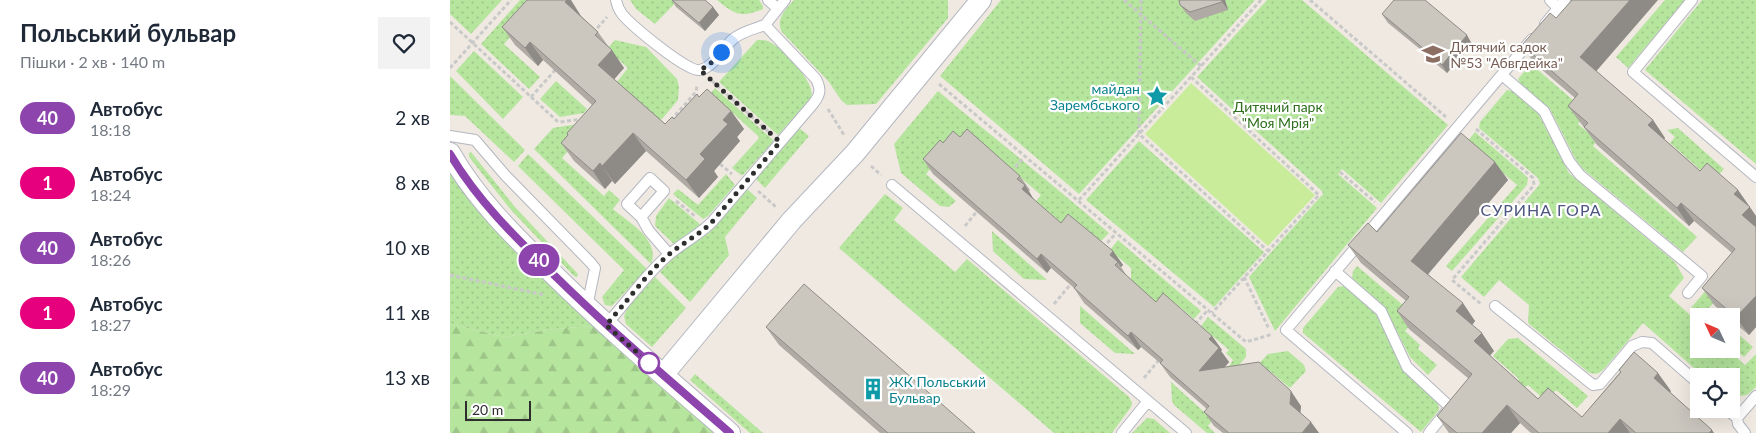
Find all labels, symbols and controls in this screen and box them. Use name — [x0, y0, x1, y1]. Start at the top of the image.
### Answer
button: heart — [378, 17, 430, 69]
text: Польський бульвар — [20, 18, 236, 47]
place label: Дитячий садок №53 "Абвгдейка" — [1450, 38, 1563, 71]
your location — [709, 40, 734, 65]
school or university icon: Дитячий садок №53 "Абвгдейка" — [1420, 41, 1446, 67]
text: Пішки · 2 хв · 140 m — [20, 52, 165, 71]
place label: майдан Зарембського — [1050, 80, 1140, 113]
place icon: майдан Зарембського — [1144, 83, 1170, 109]
text: Автобус — [90, 97, 163, 120]
park label: Дитячий парк "Моя Мрія" — [1233, 98, 1323, 131]
text: 2 хв — [395, 106, 430, 129]
text: 40 — [37, 107, 58, 129]
text: 18:18 — [90, 120, 131, 139]
text: Автобус — [90, 162, 163, 185]
text: 8 хв — [395, 171, 430, 194]
text: 1 — [42, 172, 53, 194]
text: 18:24 — [90, 185, 131, 204]
district label: СУРИНА ГОРА — [1480, 200, 1602, 219]
text: Автобус — [90, 227, 163, 250]
text: 10 хв — [384, 236, 430, 259]
text: 40 — [37, 237, 58, 259]
line badge: 40 — [516, 244, 562, 276]
text: 40 — [529, 249, 549, 271]
text: 18:26 — [90, 250, 131, 269]
text: Автобус — [90, 292, 163, 315]
text: 11 хв — [384, 301, 430, 324]
text: 1 — [42, 302, 53, 324]
north arrow — [1690, 308, 1740, 358]
map controls — [1690, 308, 1740, 418]
text: 18:27 — [90, 315, 131, 334]
unlabelled marker — [638, 352, 660, 374]
text: Автобус — [90, 357, 163, 380]
text: 13 хв — [384, 366, 430, 389]
text: 40 — [37, 367, 58, 389]
button: locate — [1690, 368, 1740, 418]
place label: ЖК Польський Бульвар — [889, 373, 986, 406]
building icon: ЖК Польський Бульвар — [860, 376, 886, 402]
text: 18:29 — [90, 380, 131, 399]
scale bar — [465, 398, 531, 421]
text: 20 m — [472, 401, 503, 418]

